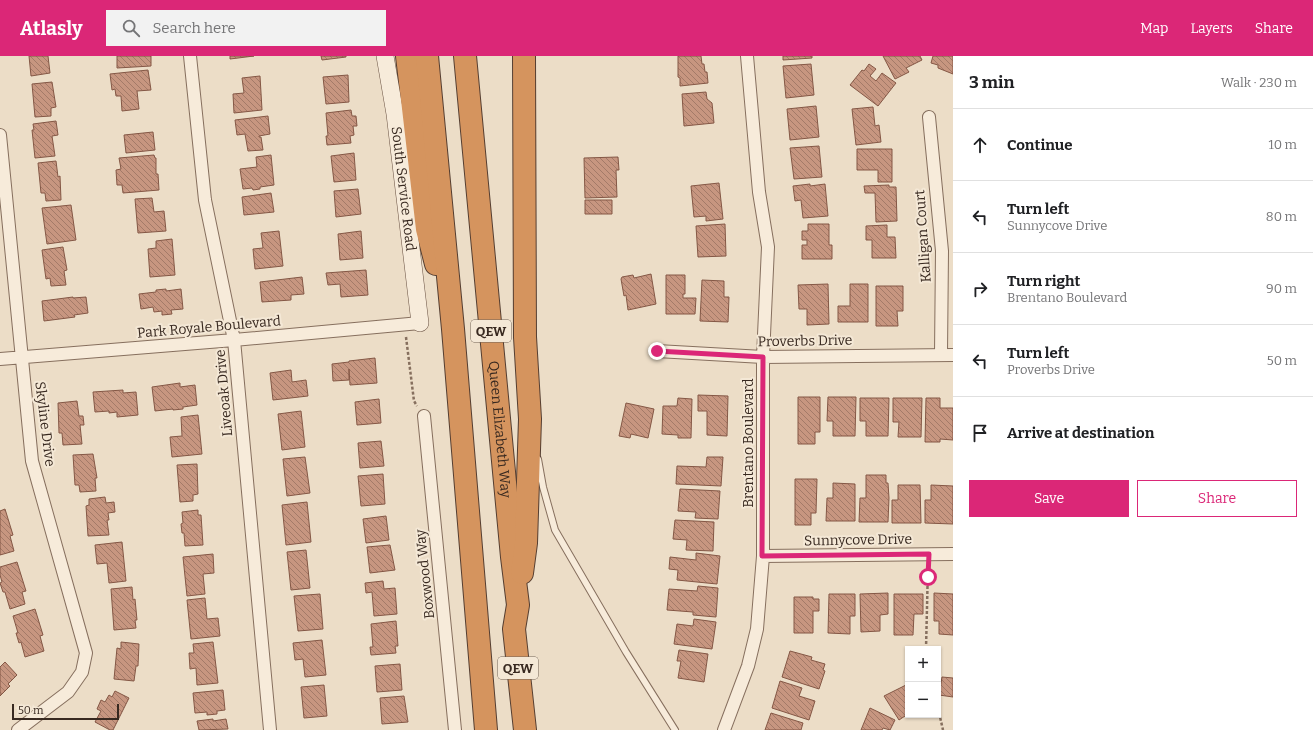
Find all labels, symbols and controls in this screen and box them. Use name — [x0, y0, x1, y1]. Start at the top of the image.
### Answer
search box — [106, 10, 386, 46]
text: Atlasly — [20, 17, 82, 40]
icon: search — [120, 17, 142, 39]
text: Search here — [152, 19, 236, 37]
text: Map — [1140, 20, 1168, 37]
text: Layers — [1190, 20, 1233, 37]
text: Share — [1255, 20, 1293, 37]
text: 3 min — [969, 72, 1014, 93]
text: Walk · 230 m — [1221, 75, 1297, 90]
street label: South Service Road — [388, 125, 420, 252]
icon: ahead — [969, 134, 991, 156]
text: Continue — [1007, 136, 1073, 154]
text: 10 m — [1268, 137, 1297, 152]
street label: Kalligan Court — [911, 189, 935, 283]
text: Turn left — [1007, 200, 1069, 218]
icon: left — [969, 206, 991, 228]
text: 80 m — [1266, 209, 1297, 224]
text: Sunnycove Drive — [1007, 218, 1107, 233]
text: Turn right — [1007, 272, 1080, 290]
icon: right — [969, 278, 991, 300]
text: 90 m — [1266, 281, 1297, 296]
text: Brentano Boulevard — [1007, 290, 1127, 305]
street label: Park Royale Boulevard — [136, 312, 282, 342]
road number: QEW — [471, 320, 511, 342]
street label: Proverbs Drive — [758, 332, 852, 350]
route end — [648, 342, 666, 360]
text: Turn left — [1007, 344, 1069, 362]
street label: Liveoak Drive — [212, 349, 236, 437]
icon: left — [969, 350, 991, 372]
text: 50 m — [1267, 353, 1297, 368]
street label: Queen Elizabeth Way — [485, 360, 515, 499]
text: Proverbs Drive — [1007, 362, 1095, 377]
street label: Brentano Boulevard — [740, 378, 757, 508]
street label: Skyline Drive — [31, 381, 59, 467]
icon: arrive — [969, 422, 991, 444]
text: Arrive at destination — [1007, 424, 1154, 442]
button: Save — [969, 480, 1129, 517]
button: Share — [1137, 480, 1297, 517]
street label: Boxwood Way — [412, 528, 438, 620]
street label: Sunnycove Drive — [804, 531, 912, 549]
route start — [919, 568, 937, 586]
map controls — [905, 646, 941, 718]
button: + — [905, 646, 941, 682]
road number: QEW — [498, 657, 538, 679]
button: − — [905, 682, 941, 718]
scale bar — [12, 702, 119, 721]
text: 50 m — [18, 704, 44, 717]

